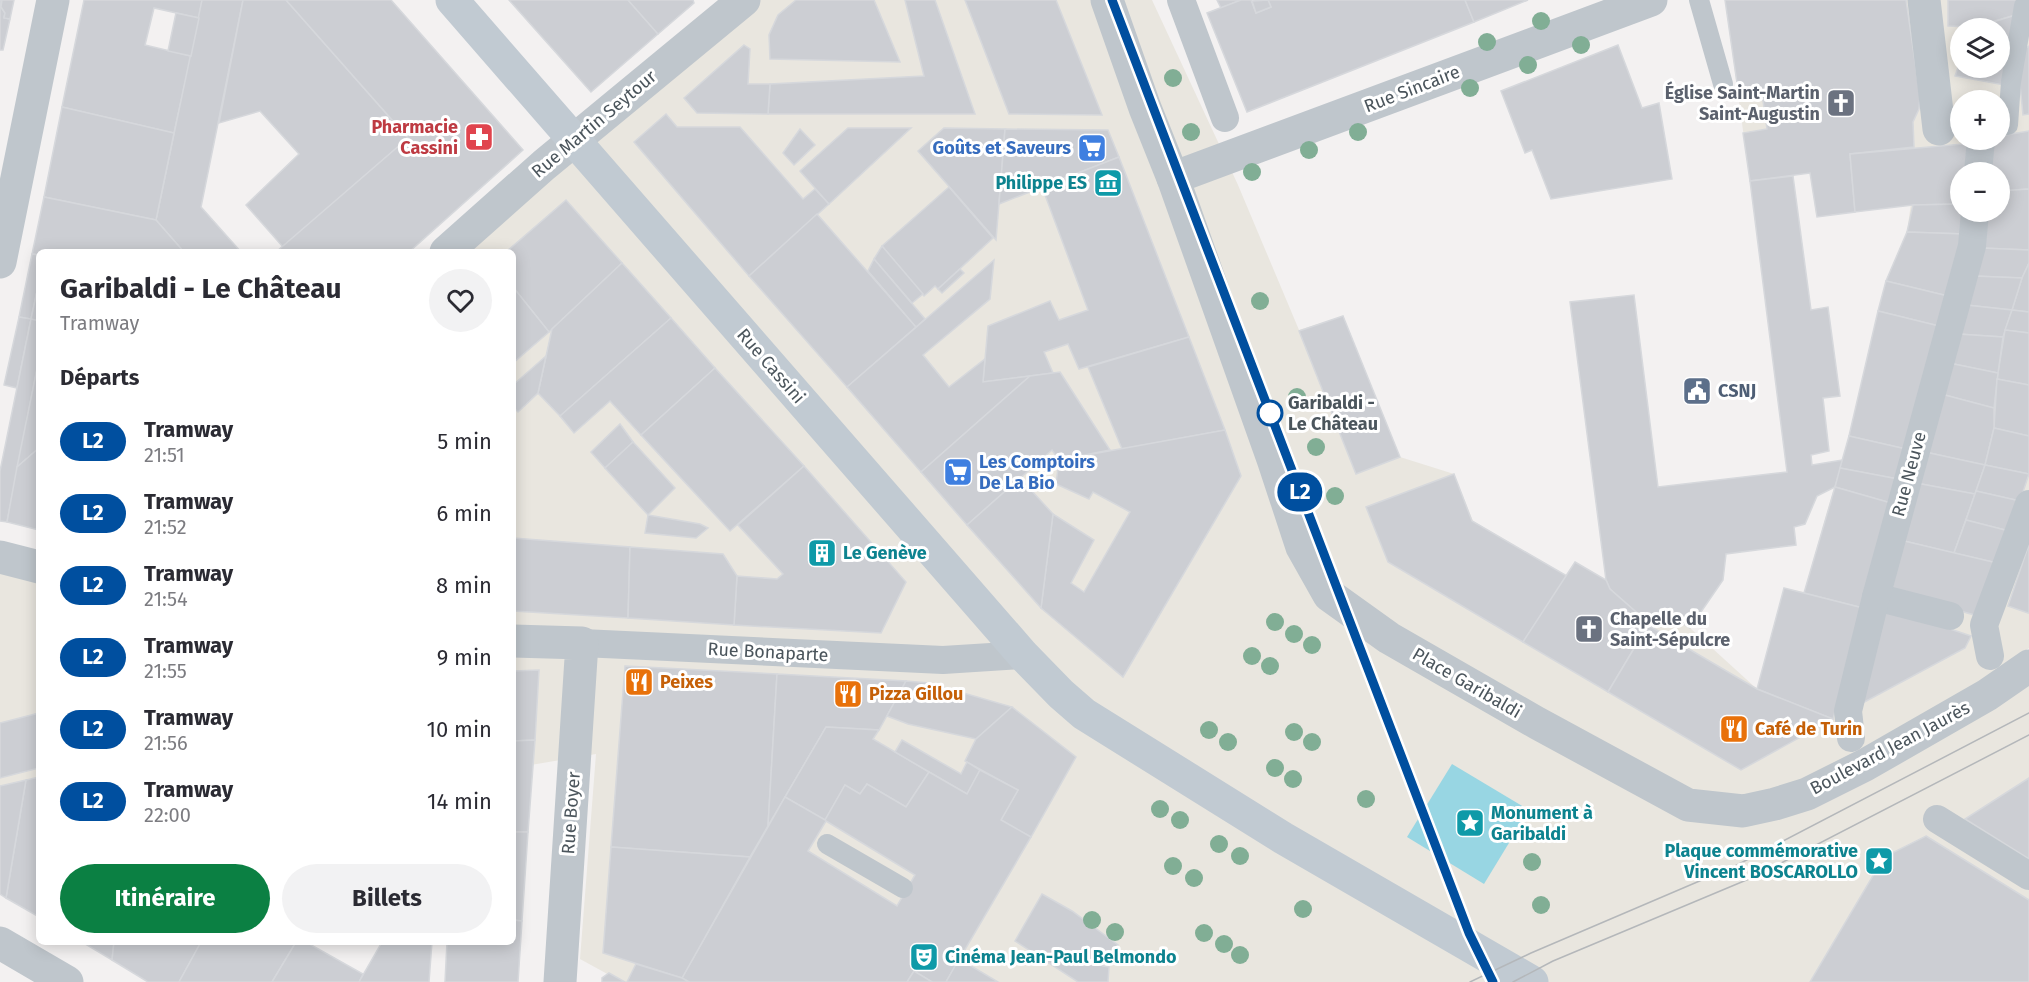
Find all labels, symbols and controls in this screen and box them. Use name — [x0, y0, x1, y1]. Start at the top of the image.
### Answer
map controls — [1950, 18, 2010, 222]
button: layers — [1950, 18, 2010, 78]
street label: Rue Sincaire — [1361, 61, 1463, 117]
street label: Rue Martin Seytour — [527, 65, 661, 183]
place label: Église Saint-Martin Saint-Augustin — [1665, 81, 1820, 125]
church icon: Église Saint-Martin Saint-Augustin — [1825, 87, 1857, 119]
button: + — [1950, 90, 2010, 150]
place label: Pharmacie Cassini — [371, 116, 458, 159]
pharmacy icon: Pharmacie Cassini — [463, 121, 495, 153]
supermarket icon: Goûts et Saveurs — [1076, 132, 1108, 164]
place label: Goûts et Saveurs — [933, 137, 1071, 159]
button: − — [1950, 162, 2010, 222]
museum icon: Philippe ES — [1092, 167, 1124, 199]
place label: Philippe ES — [995, 172, 1087, 194]
button: heart — [429, 269, 492, 332]
text: Garibaldi - Le Château — [60, 272, 342, 305]
text: Tramway — [60, 311, 139, 335]
street label: Rue Cassini — [732, 324, 810, 408]
text: Départs — [60, 364, 139, 391]
public building icon: CSNJ — [1681, 375, 1713, 407]
place label: CSNJ — [1718, 380, 1756, 402]
place label: Garibaldi - Le Château — [1288, 392, 1378, 435]
marker: Garibaldi - Le Château — [1257, 400, 1283, 426]
text: Tramway — [144, 416, 233, 443]
text: L2 — [82, 428, 104, 454]
text: 5 min — [437, 428, 492, 455]
street label: Rue Neuve — [1887, 429, 1931, 519]
text: 21:51 — [144, 443, 185, 467]
place label: Les Comptoirs De La Bio — [979, 451, 1095, 494]
supermarket icon: Les Comptoirs De La Bio — [942, 456, 974, 488]
line badge: L2 — [1273, 472, 1327, 512]
text: L2 — [1289, 479, 1311, 505]
text: Tramway — [144, 488, 233, 515]
text: L2 — [82, 500, 104, 526]
text: 6 min — [436, 500, 492, 527]
text: 21:52 — [144, 515, 187, 539]
building icon: Le Genève — [806, 537, 838, 569]
place label: Le Genève — [843, 542, 927, 564]
text: Tramway — [144, 560, 233, 587]
text: L2 — [82, 572, 104, 598]
text: 8 min — [436, 572, 492, 599]
text: 21:54 — [144, 587, 188, 611]
place label: Chapelle du Saint-Sépulcre — [1610, 608, 1730, 651]
church icon: Chapelle du Saint-Sépulcre — [1573, 613, 1605, 645]
text: Tramway — [144, 632, 233, 659]
street label: Rue Bonaparte — [707, 638, 829, 666]
street label: Place Garibaldi — [1408, 643, 1526, 723]
text: L2 — [82, 644, 104, 670]
text: 9 min — [437, 644, 492, 671]
text: 21:55 — [144, 659, 187, 683]
restaurant icon: Peixes — [623, 666, 655, 698]
place label: Peixes — [660, 671, 713, 693]
restaurant icon: Pizza Gillou — [832, 678, 864, 710]
place label: Pizza Gillou — [869, 683, 963, 705]
street label: Boulevard Jean Jaurès — [1806, 697, 1974, 799]
text: Tramway — [144, 704, 233, 731]
restaurant icon: Café de Turin — [1718, 713, 1750, 745]
text: L2 — [82, 716, 104, 742]
text: 10 min — [426, 716, 492, 743]
place label: Café de Turin — [1755, 718, 1862, 740]
text: 21:56 — [144, 731, 188, 755]
street label: Rue Boyer — [557, 771, 585, 855]
text: Tramway — [144, 776, 233, 803]
text: L2 — [82, 788, 104, 814]
text: 14 min — [427, 788, 492, 815]
place label: Monument à Garibaldi — [1491, 802, 1593, 845]
text: 22:00 — [144, 803, 191, 827]
place icon: Monument à Garibaldi — [1454, 807, 1486, 839]
place label: Plaque commémorative Vincent BOSCAROLLO — [1665, 840, 1858, 883]
place icon: Plaque commémorative Vincent BOSCAROLLO — [1863, 845, 1895, 877]
button: Itinéraire — [60, 864, 270, 933]
button: Billets — [282, 864, 492, 933]
theatre icon: Cinéma Jean-Paul Belmondo — [908, 941, 940, 973]
place label: Cinéma Jean-Paul Belmondo — [945, 946, 1177, 968]

